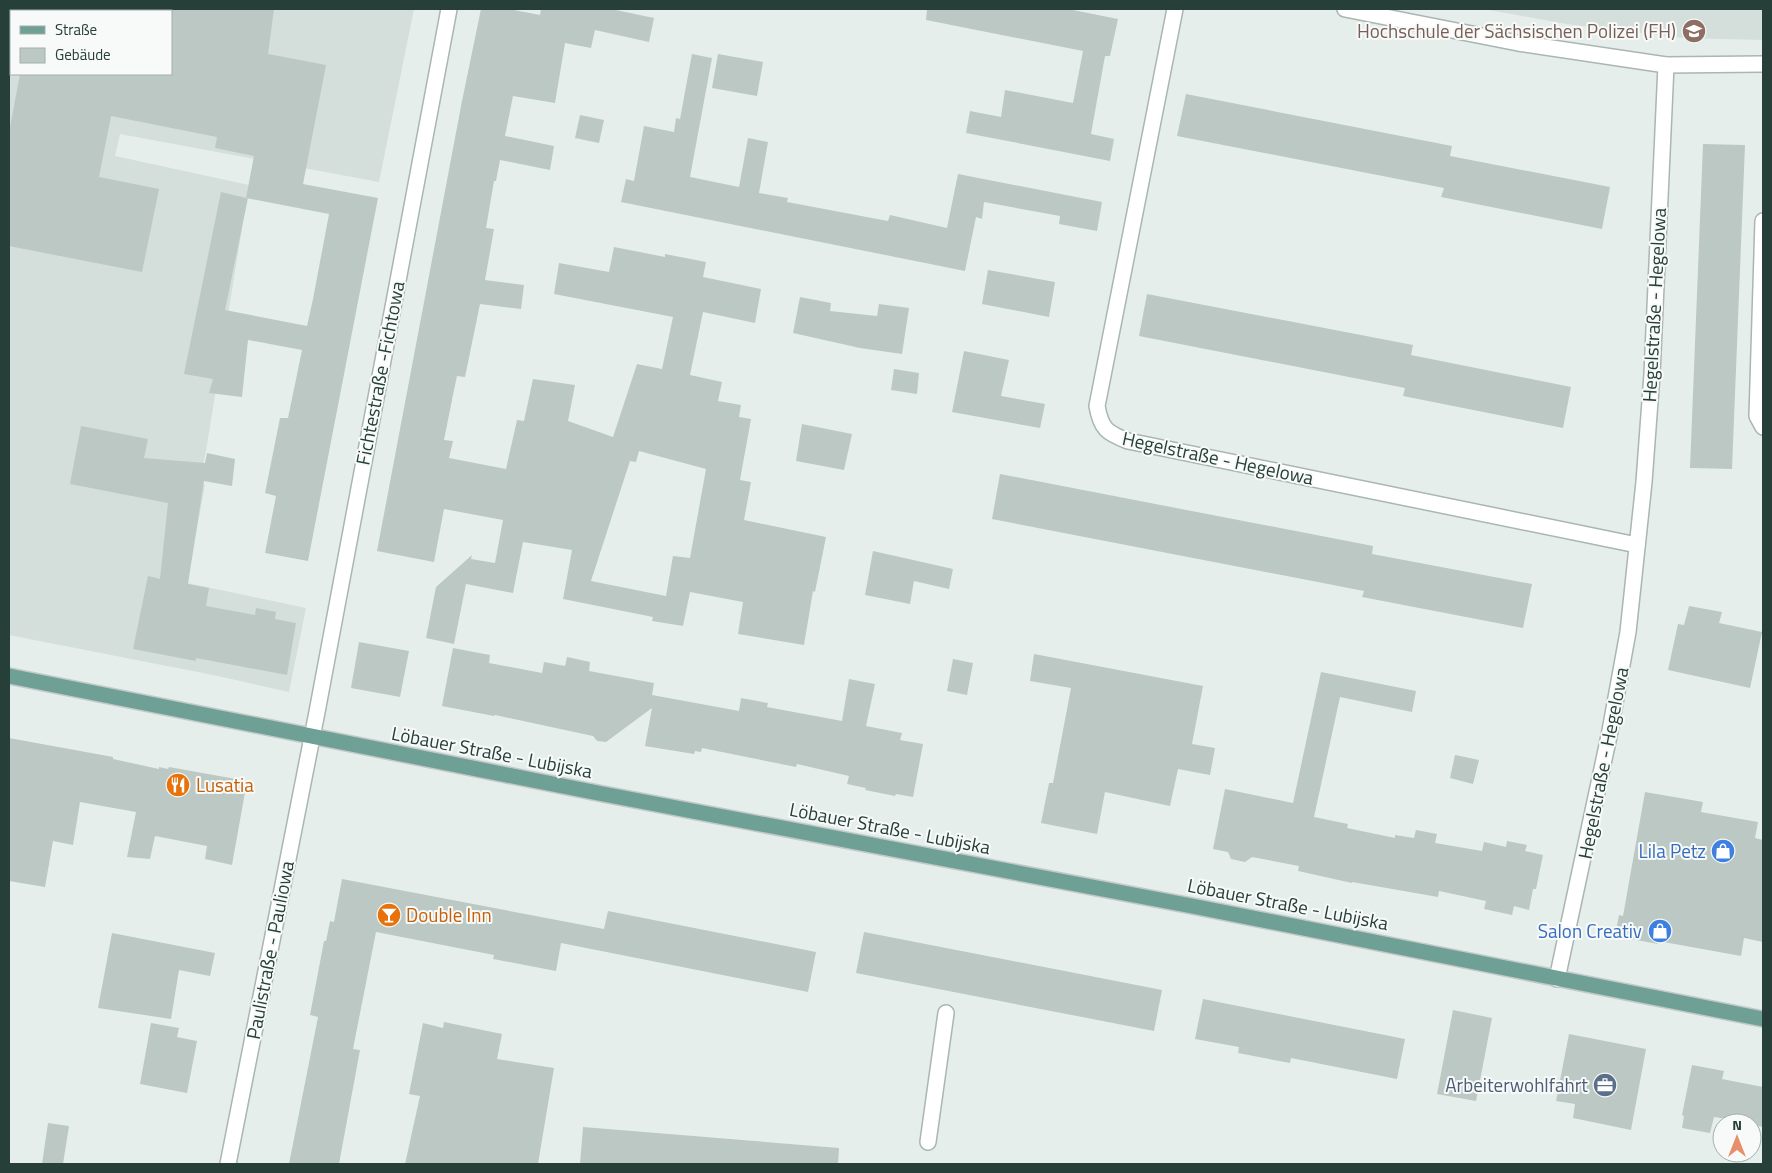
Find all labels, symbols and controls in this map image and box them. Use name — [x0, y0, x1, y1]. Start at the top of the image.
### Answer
legend — [10, 10, 172, 75]
place label: Hochschule der Sächsischen Polizei (FH) — [1357, 16, 1676, 45]
text: Straße — [55, 18, 97, 41]
school or university icon: Hochschule der Sächsischen Polizei (FH) — [1681, 18, 1707, 44]
text: Gebäude — [55, 43, 111, 66]
street label: Hegelstraße - Hegelowa — [1634, 206, 1673, 403]
street label: Fichtestraße -Fichtowa — [347, 278, 412, 467]
street label: Hegelstraße - Hegelowa — [1120, 423, 1317, 492]
street label: Hegelstraße - Hegelowa — [1570, 664, 1635, 861]
street label: Löbauer Straße - Lubijska — [389, 718, 595, 785]
place label: Lusatia — [196, 770, 254, 799]
restaurant icon: Lusatia — [165, 772, 191, 798]
street label: Löbauer Straße - Lubijska — [787, 794, 993, 861]
place label: Lila Petz — [1639, 836, 1706, 865]
shop icon: Lila Petz — [1710, 838, 1736, 864]
street label: Paulistraße - Pauliowa — [238, 858, 301, 1042]
street label: Löbauer Straße - Lubijska — [1185, 870, 1391, 937]
place label: Double Inn — [406, 900, 492, 929]
bar icon: Double Inn — [376, 902, 402, 928]
place label: Salon Creativ — [1538, 916, 1642, 945]
shop icon: Salon Creativ — [1647, 918, 1673, 944]
place label: Arbeiterwohlfahrt — [1445, 1070, 1588, 1099]
office icon: Arbeiterwohlfahrt — [1592, 1072, 1618, 1098]
north arrow — [1712, 1113, 1762, 1163]
text: N — [1732, 1114, 1742, 1135]

